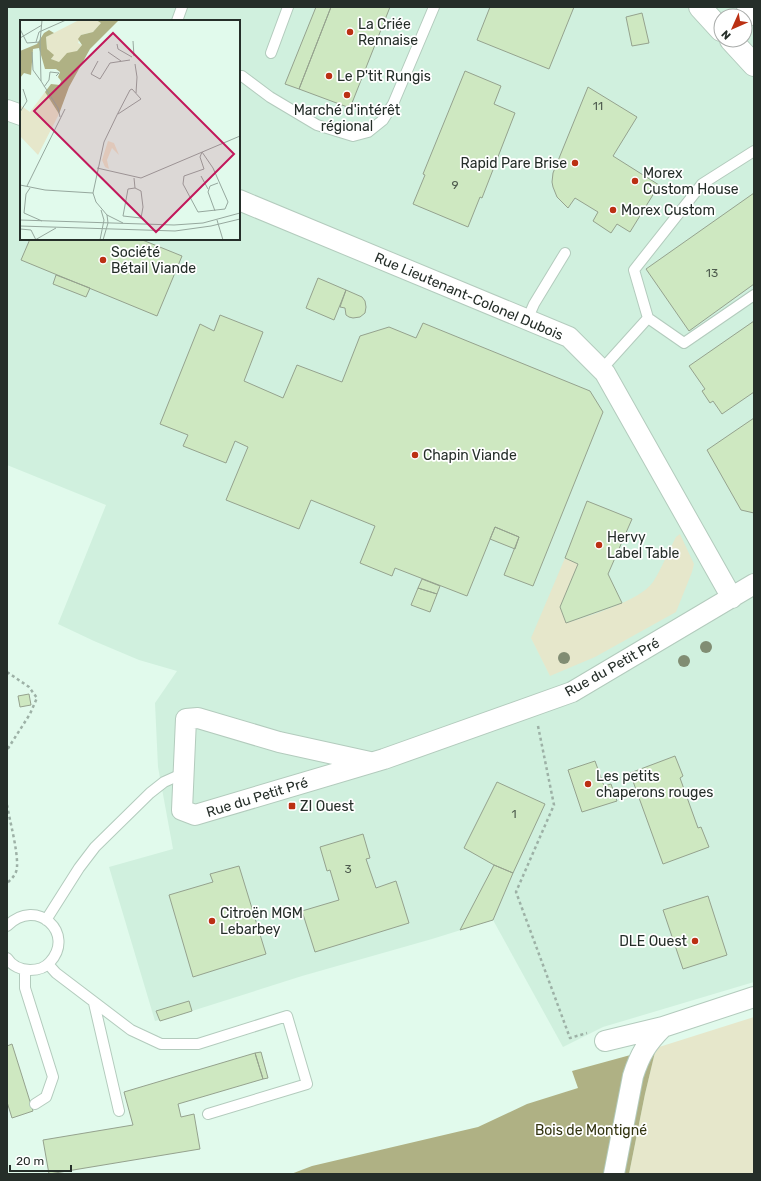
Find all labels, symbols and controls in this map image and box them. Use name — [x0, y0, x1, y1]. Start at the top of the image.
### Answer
north arrow — [713, 8, 753, 48]
place label: La Criée Rennaise — [358, 16, 418, 49]
inset map — [20, 20, 240, 240]
marker: La Criée Rennaise — [345, 27, 355, 37]
text: N — [719, 27, 734, 42]
place label: Le P'tit Rungis — [337, 68, 431, 85]
marker: Le P'tit Rungis — [324, 71, 334, 81]
marker: Marché d'intérêt régional — [342, 90, 352, 100]
house number: 11 — [593, 99, 603, 113]
place label: Marché d'intérêt régional — [294, 102, 401, 135]
place label: Rapid Pare Brise — [461, 155, 567, 172]
marker: Rapid Pare Brise — [570, 158, 580, 168]
place label: Morex Custom House — [643, 165, 739, 198]
marker: Morex Custom House — [630, 176, 640, 186]
house number: 9 — [451, 178, 459, 192]
place label: Morex Custom — [621, 202, 715, 219]
marker: Morex Custom — [608, 205, 618, 215]
place label: Société Bétail Viande — [111, 244, 196, 277]
street label: Rue Lieutenant-Colonel Dubois — [372, 249, 566, 344]
marker: Société Bétail Viande — [98, 255, 108, 265]
house number: 13 — [706, 266, 718, 280]
place label: Chapin Viande — [423, 447, 517, 464]
marker: Chapin Viande — [410, 450, 420, 460]
place label: Hervy Label Table — [607, 529, 680, 562]
marker: Hervy Label Table — [594, 540, 604, 550]
street label: Rue du Petit Pré — [562, 634, 663, 700]
place label: Les petits chaperons rouges — [596, 768, 713, 801]
street label: Rue du Petit Pré — [204, 774, 310, 821]
marker: Les petits chaperons rouges — [583, 779, 593, 789]
place label: ZI Ouest — [300, 798, 355, 815]
marker: ZI Ouest — [287, 801, 297, 811]
house number: 1 — [511, 807, 517, 821]
house number: 3 — [344, 862, 352, 876]
place label: Citroën MGM Lebarbey — [220, 905, 303, 938]
marker: Citroën MGM Lebarbey — [207, 916, 217, 926]
place label: DLE Ouest — [619, 933, 688, 950]
marker: DLE Ouest — [690, 936, 700, 946]
park label: Bois de Montigné — [535, 1122, 647, 1139]
scale bar — [10, 1147, 71, 1173]
text: 20 m — [16, 1154, 44, 1168]

